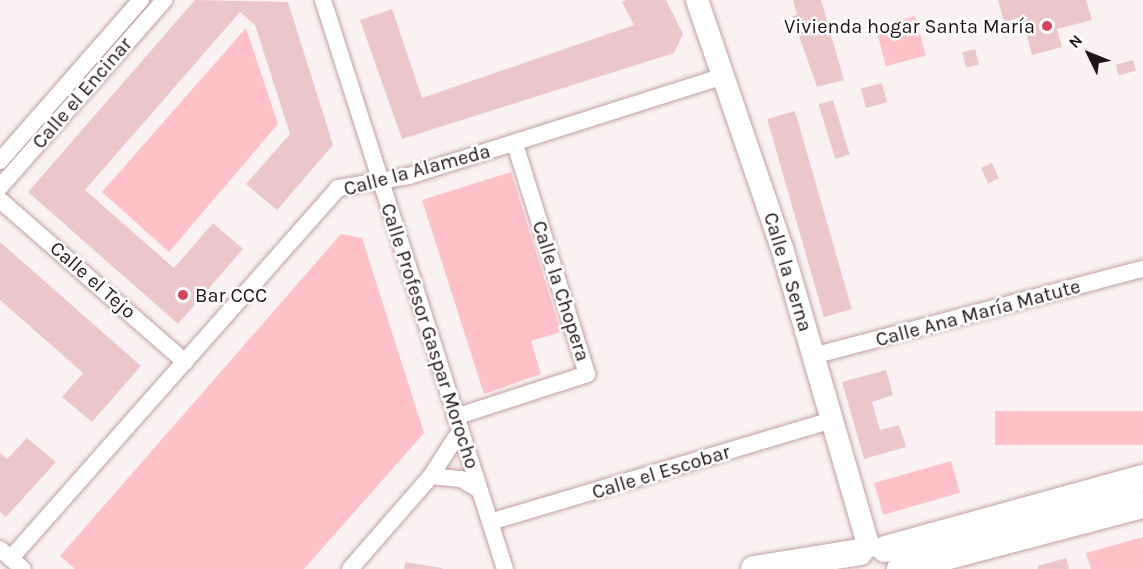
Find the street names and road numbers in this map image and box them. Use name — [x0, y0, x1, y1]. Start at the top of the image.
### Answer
street label: Calle el Encinar — [27, 32, 137, 154]
street label: Calle la Alameda — [341, 139, 493, 201]
street label: Calle Profesor Gaspar Morocho — [376, 200, 484, 472]
street label: Calle la Serna — [758, 209, 818, 335]
street label: Calle la Chopera — [527, 218, 595, 364]
street label: Calle el Tejo — [45, 236, 141, 324]
street label: Calle Ana María Matute — [873, 274, 1083, 352]
street label: Calle el Escobar — [589, 440, 733, 504]

